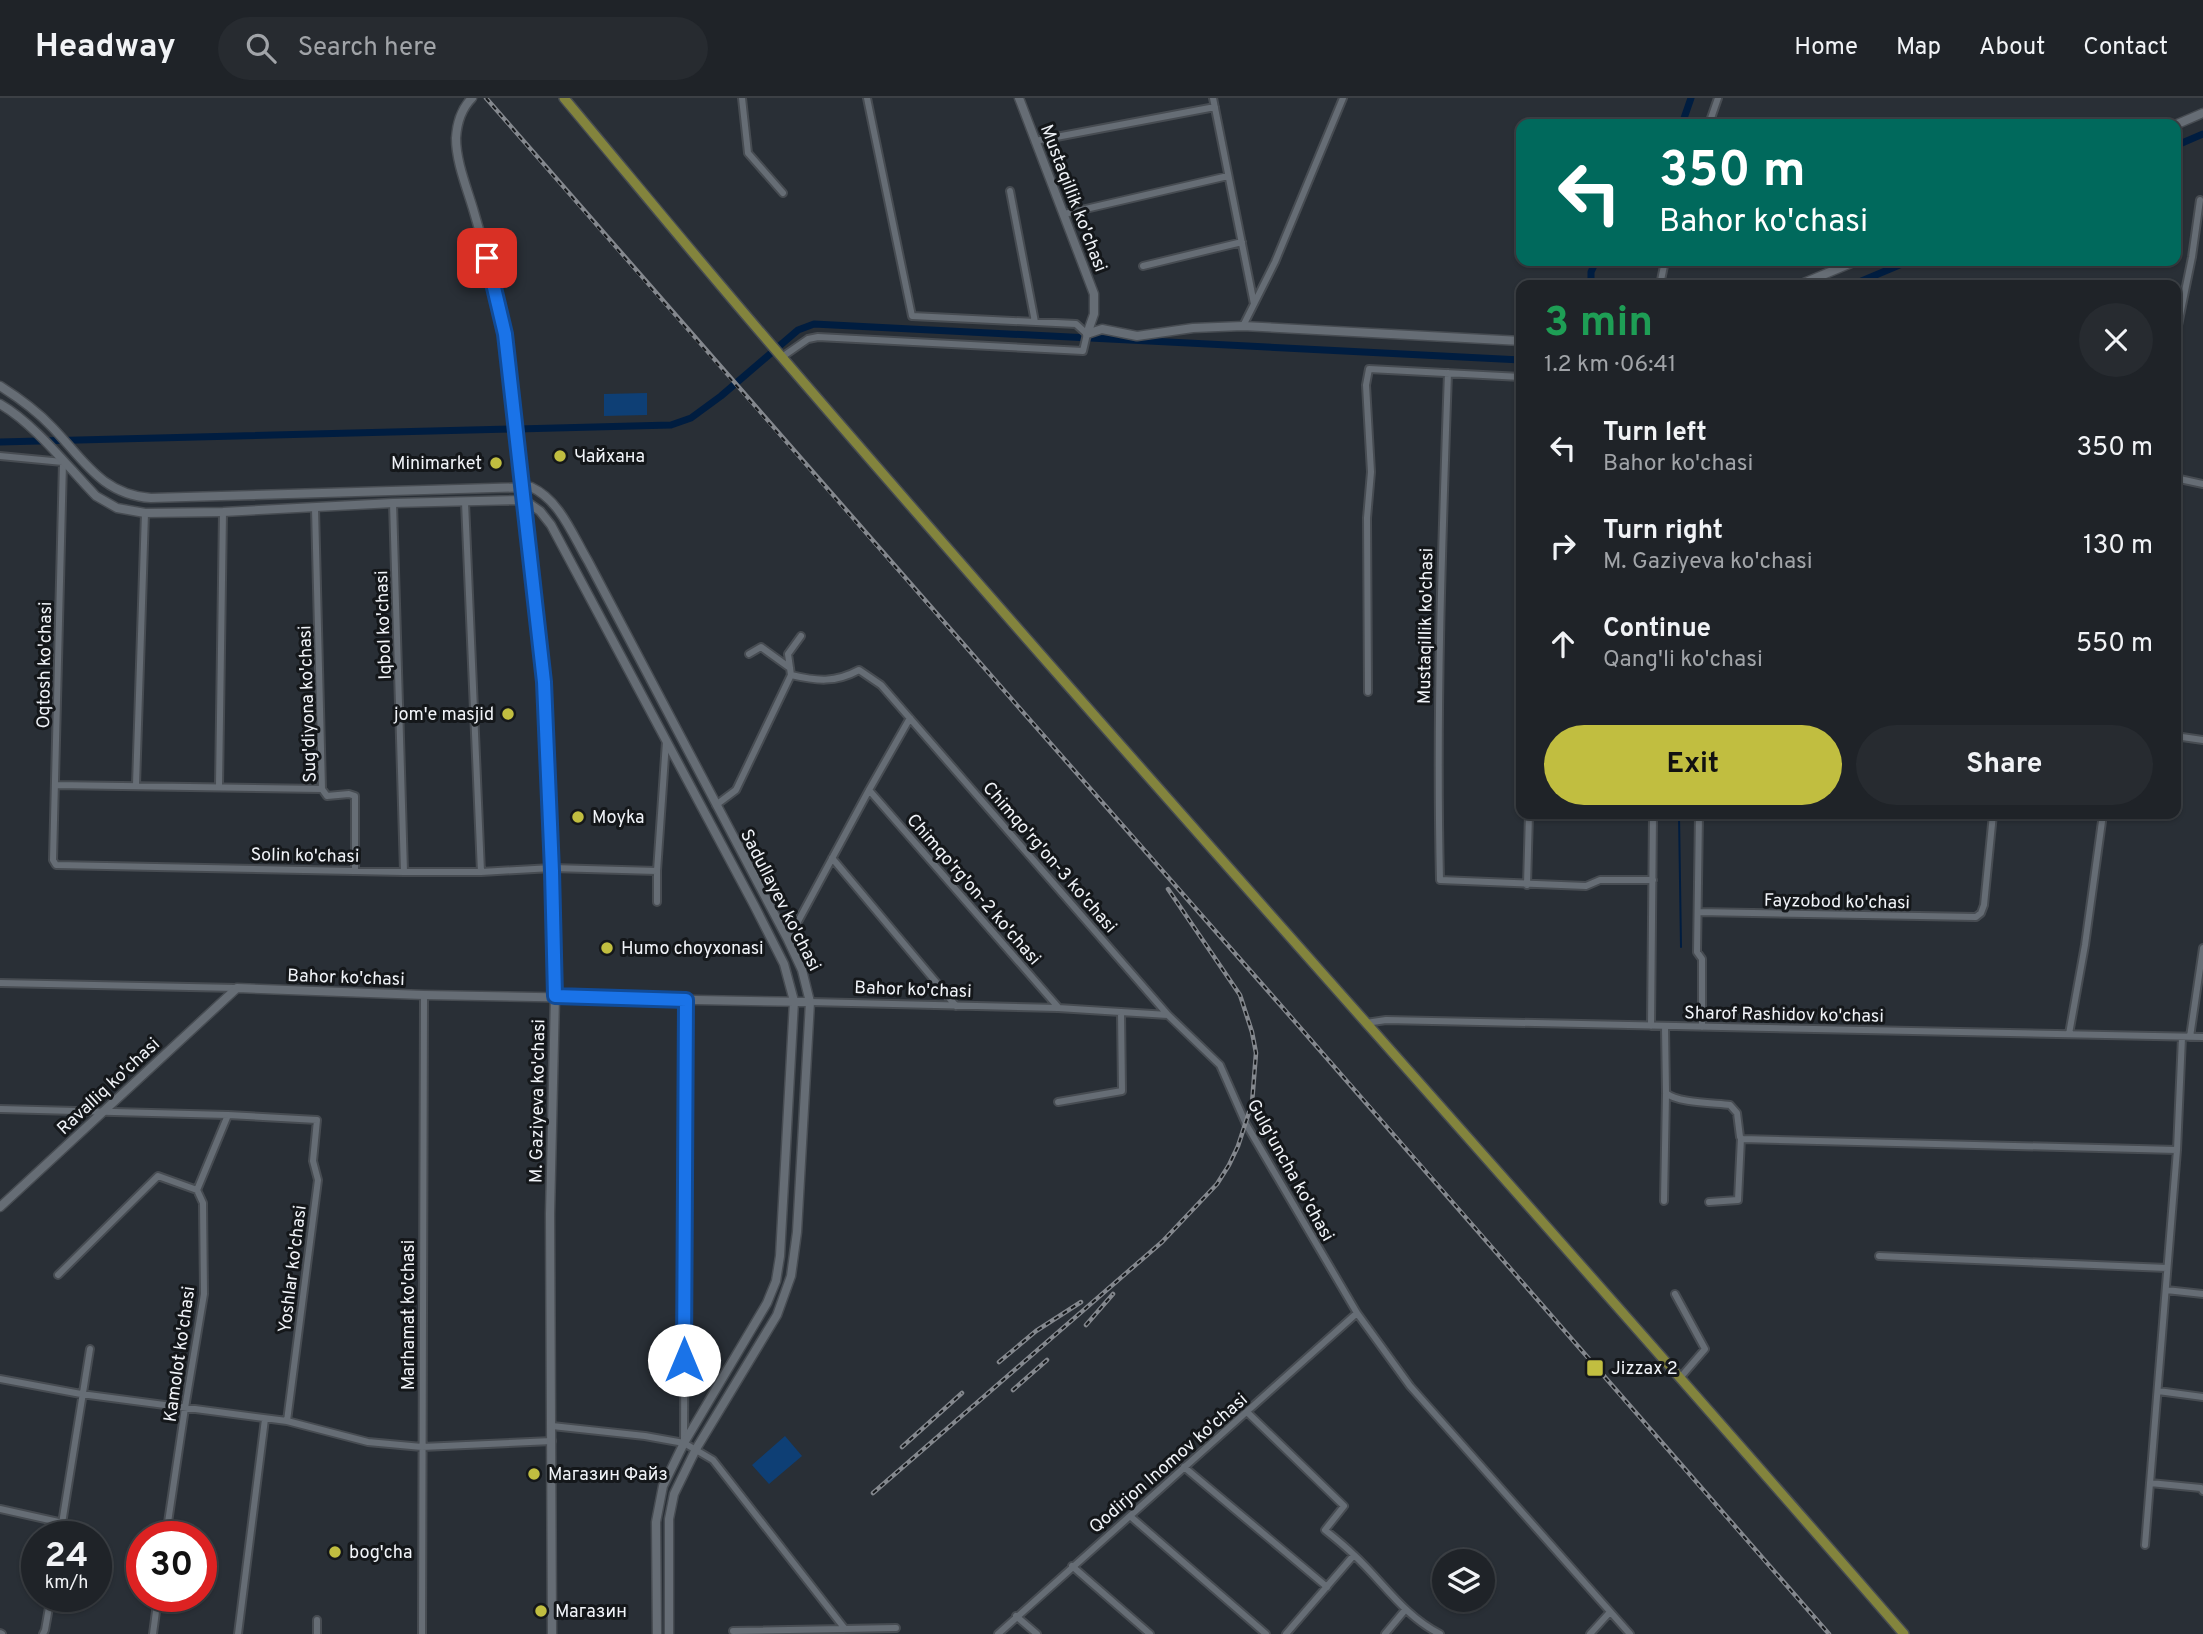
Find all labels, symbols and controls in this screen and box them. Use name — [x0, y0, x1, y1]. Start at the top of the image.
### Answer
search box — [218, 17, 708, 80]
text: Headway — [35, 27, 176, 69]
icon: search — [242, 29, 280, 67]
text: Search here — [298, 32, 437, 65]
text: Home — [1794, 33, 1858, 63]
text: Map — [1896, 33, 1941, 63]
text: About — [1979, 33, 2045, 63]
text: Contact — [2083, 33, 2168, 63]
street label: Mustaqillik ko'chasi — [1034, 121, 1111, 276]
text: 350 m — [1659, 142, 1806, 204]
icon: left — [1544, 147, 1635, 238]
text: Bahor ko'chasi — [1659, 203, 1868, 243]
pin — [457, 228, 517, 288]
icon: arrive — [468, 239, 506, 277]
text: 3 min — [1544, 298, 1653, 351]
button: close — [2079, 303, 2153, 377]
text: 1.2 km · 06:41 — [1544, 351, 1676, 380]
text: Turn left — [1603, 417, 1707, 450]
icon: left — [1544, 429, 1582, 467]
text: 350 m — [2076, 432, 2153, 465]
place label: Чайхана — [574, 446, 645, 469]
marker: Чайхана — [552, 448, 568, 464]
text: Bahor ko'chasi — [1603, 450, 1753, 479]
place label: Minimarket — [391, 453, 482, 476]
marker: Minimarket — [488, 455, 504, 471]
text: Turn right — [1603, 515, 1723, 548]
icon: right — [1544, 527, 1582, 565]
text: 130 m — [2083, 530, 2153, 563]
street label: Mustaqillik ko'chasi — [1414, 548, 1439, 704]
text: M. Gaziyeva ko'chasi — [1603, 548, 1813, 577]
street label: Iqbol ko'chasi — [371, 570, 398, 680]
street label: Oqtosh ko'chasi — [33, 601, 58, 729]
text: Continue — [1603, 613, 1711, 646]
street label: Sug'diyona ko'chasi — [294, 625, 323, 783]
icon: ahead — [1544, 625, 1582, 663]
text: 550 m — [2076, 628, 2153, 661]
text: Qang'li ko'chasi — [1603, 646, 1763, 675]
place label: jom'e masjid — [393, 704, 494, 727]
marker: jom'e masjid — [500, 706, 516, 722]
button: Exit — [1544, 725, 1842, 805]
button: Share — [1856, 725, 2153, 805]
street label: Chimqo'rg'on-3 ko'chasi — [977, 777, 1121, 938]
place label: Moyka — [592, 807, 645, 830]
marker: Moyka — [570, 809, 586, 825]
street label: Chimqo'rg'on-2 ko'chasi — [901, 809, 1045, 971]
street label: Sadullayev ko'chasi — [734, 826, 825, 976]
street label: Solin ko'chasi — [250, 844, 360, 869]
street label: Fayzobod ko'chasi — [1764, 890, 1910, 915]
place label: Humo choyxonasi — [621, 938, 764, 961]
marker: Humo choyxonasi — [599, 940, 615, 956]
street label: Bahor ko'chasi — [287, 965, 405, 992]
street label: Bahor ko'chasi — [854, 977, 972, 1004]
street label: Sharof Rashidov ko'chasi — [1684, 1002, 1884, 1029]
street label: M. Gaziyeva ko'chasi — [526, 1019, 551, 1183]
street label: Ravalliq ko'chasi — [53, 1033, 165, 1141]
street label: Gulg'uncha ko'chasi — [1241, 1095, 1338, 1246]
street label: Yoshlar ko'chasi — [274, 1204, 313, 1334]
street label: Marhamat ko'chasi — [398, 1240, 421, 1390]
street label: Kamolot ko'chasi — [160, 1285, 201, 1424]
position arrow — [647, 1323, 721, 1397]
marker: Jizzax 2 — [1585, 1358, 1605, 1378]
place label: Jizzax 2 — [1611, 1358, 1678, 1381]
street label: Qodirjon Inomov ko'chasi — [1085, 1389, 1253, 1539]
place label: Магазин Файз — [548, 1464, 668, 1487]
marker: Магазин Файз — [526, 1466, 542, 1482]
speed limit sign: 30 — [126, 1521, 217, 1612]
text: 24 — [45, 1535, 88, 1579]
place label: bog'cha — [349, 1542, 412, 1565]
marker: bog'cha — [327, 1544, 343, 1560]
map controls — [1432, 1549, 1495, 1612]
button: layers — [1432, 1549, 1495, 1612]
text: km/h — [45, 1572, 88, 1595]
place label: Магазин — [555, 1601, 627, 1624]
marker: Магазин — [533, 1603, 549, 1619]

